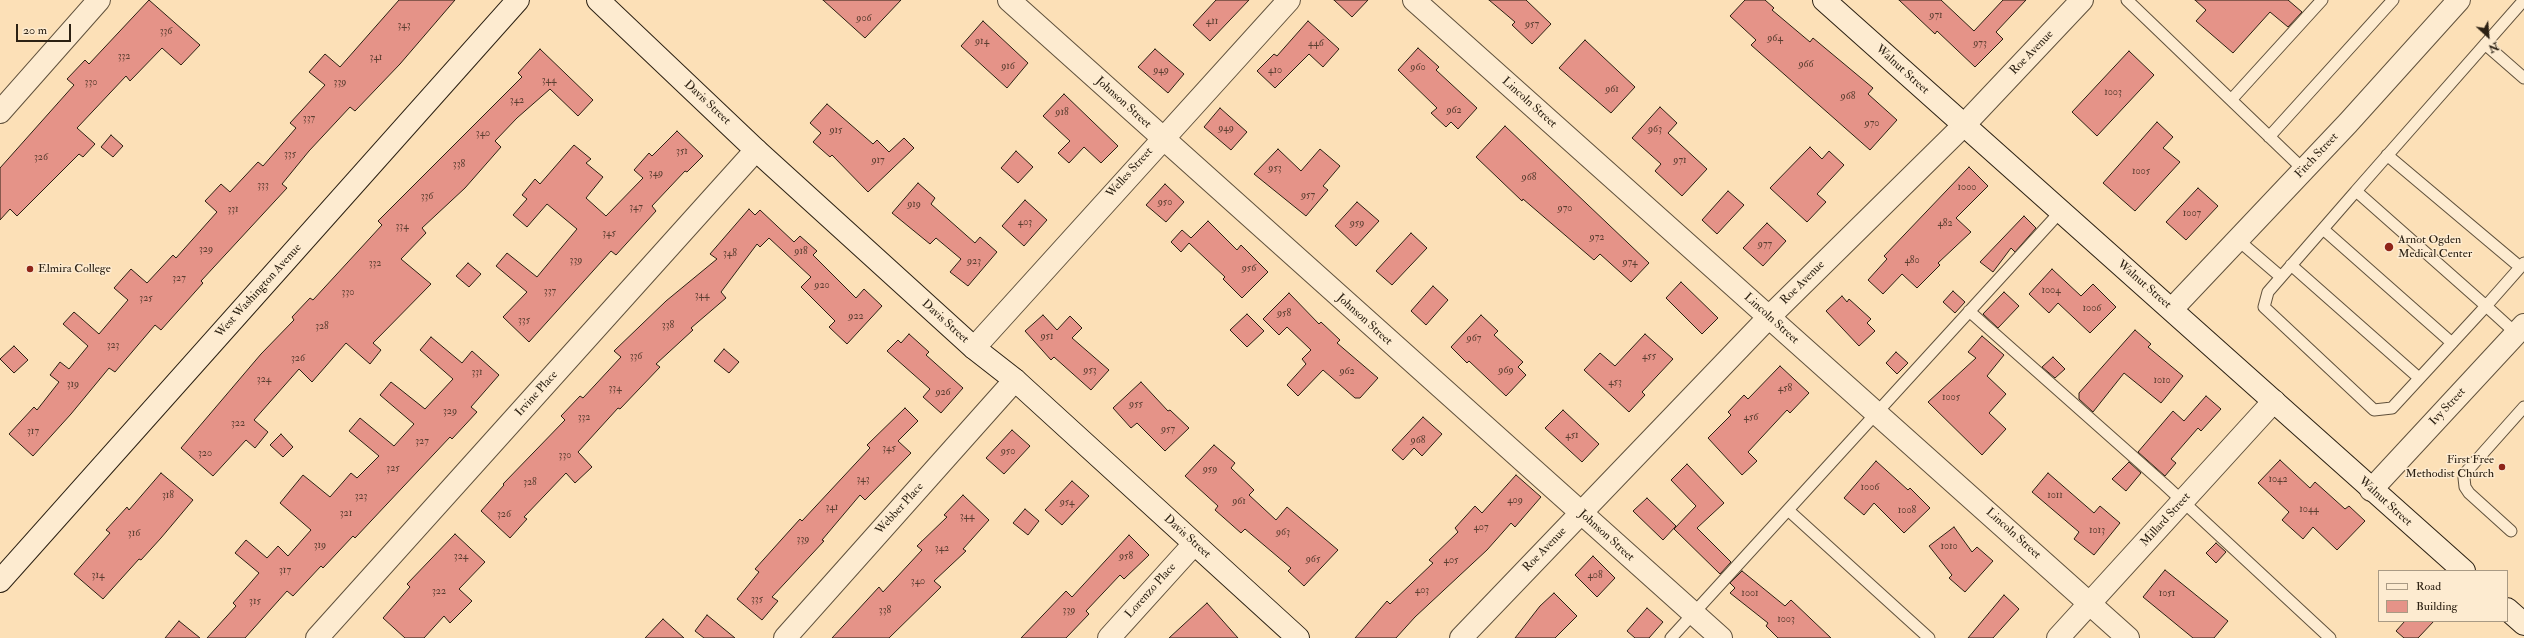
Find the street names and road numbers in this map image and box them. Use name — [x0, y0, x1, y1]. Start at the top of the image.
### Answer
street label: Roe Avenue — [2007, 28, 2057, 78]
street label: Walnut Street — [1872, 42, 1932, 98]
street label: Johnson Street — [1092, 74, 1154, 132]
street label: Lincoln Street — [1498, 74, 1560, 132]
street label: Davis Street — [681, 78, 733, 128]
street label: Fitch Street — [2292, 130, 2342, 182]
street label: Welles Street — [1104, 145, 1156, 201]
street label: West Washington Avenue — [213, 241, 305, 341]
street label: Roe Avenue — [1778, 258, 1828, 308]
street label: Walnut Street — [2114, 258, 2174, 312]
street label: Lincoln Street — [1740, 290, 1802, 348]
street label: Johnson Street — [1333, 291, 1395, 349]
street label: Davis Street — [918, 297, 972, 347]
street label: Irvine Place — [513, 368, 561, 420]
street label: Ivy Street — [2427, 385, 2469, 429]
street label: Walnut Street — [2355, 474, 2415, 530]
street label: Webber Place — [873, 480, 927, 538]
street label: Millard Street — [2138, 490, 2194, 550]
street label: Lincoln Street — [1982, 505, 2044, 563]
street label: Johnson Street — [1575, 507, 1637, 565]
street label: Davis Street — [1160, 512, 1214, 562]
street label: Roe Avenue — [1520, 525, 1570, 575]
street label: Lorenzo Place — [1123, 560, 1179, 622]

